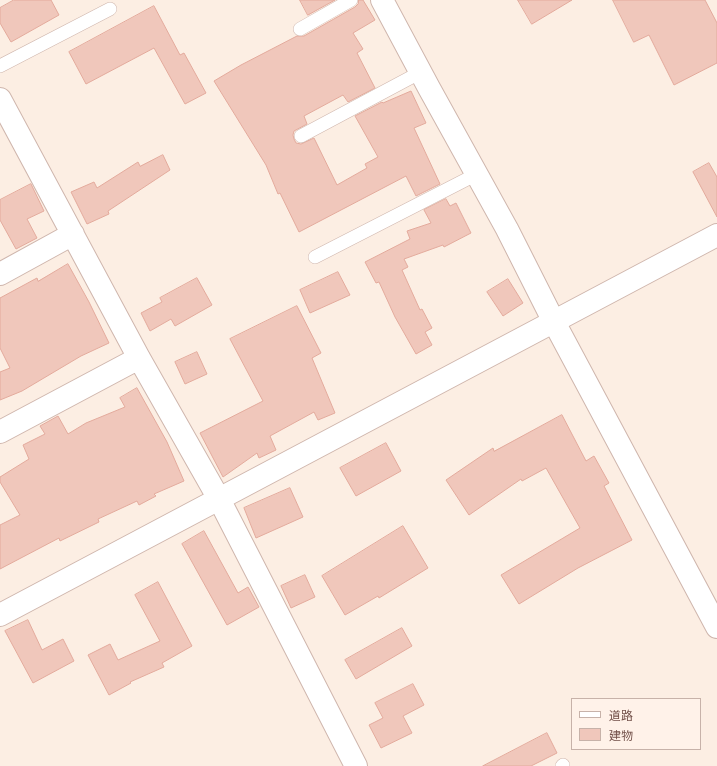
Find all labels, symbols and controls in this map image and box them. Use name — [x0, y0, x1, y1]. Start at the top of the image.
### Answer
legend — [571, 698, 701, 750]
text: 道路 — [609, 708, 633, 723]
text: 建物 — [609, 728, 633, 743]

